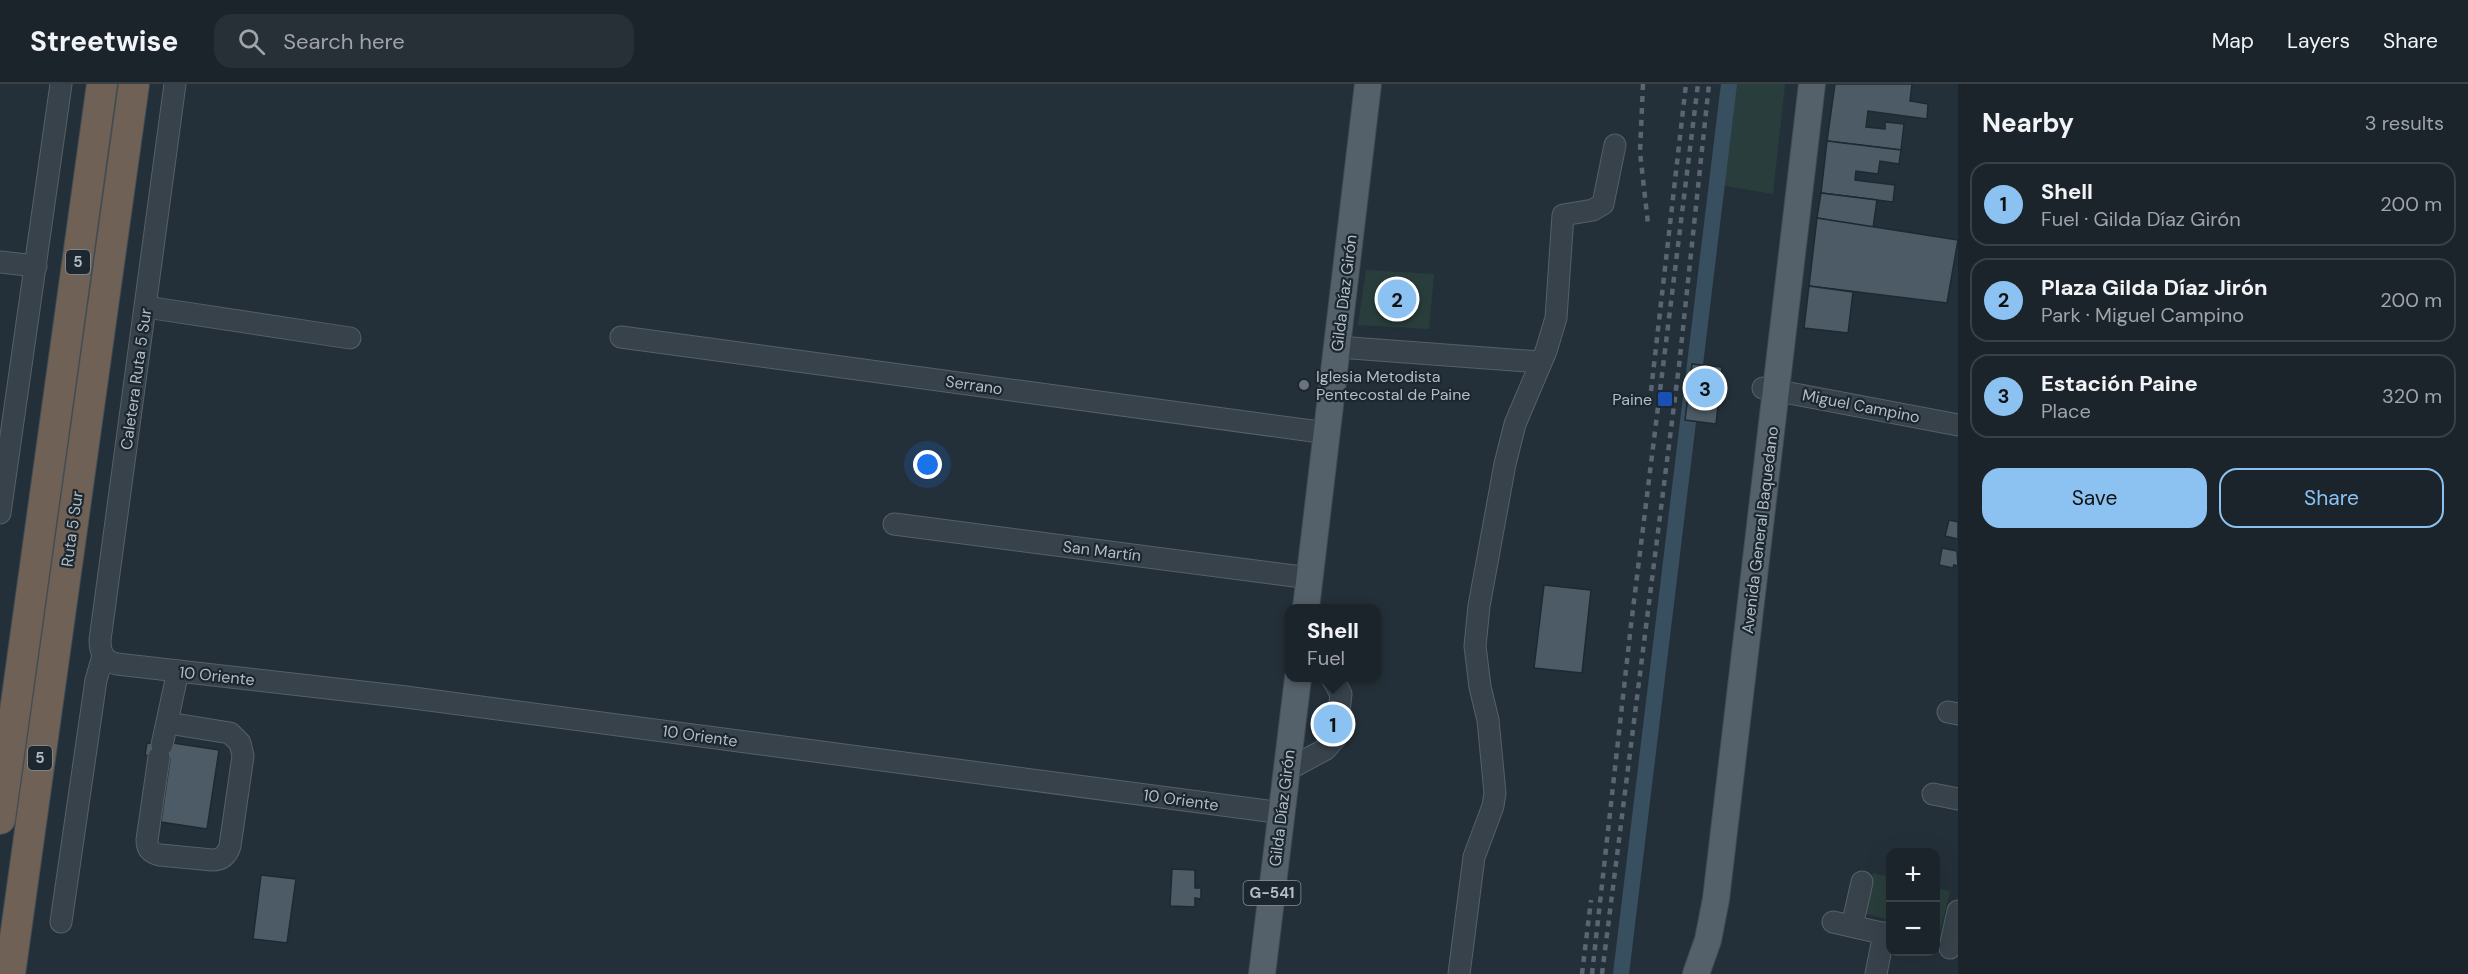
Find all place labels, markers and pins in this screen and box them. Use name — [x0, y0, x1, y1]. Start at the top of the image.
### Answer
pin: 2 — [1378, 276, 1416, 322]
place label: Iglesia Metodista Pentecostal de Paine — [1316, 366, 1470, 405]
pin: 3 — [1686, 366, 1724, 410]
marker: Iglesia Metodista Pentecostal de Paine — [1297, 378, 1311, 392]
place label: Paine — [1612, 389, 1652, 410]
marker: Paine — [1656, 390, 1674, 408]
pin: 1 — [1314, 702, 1352, 746]

